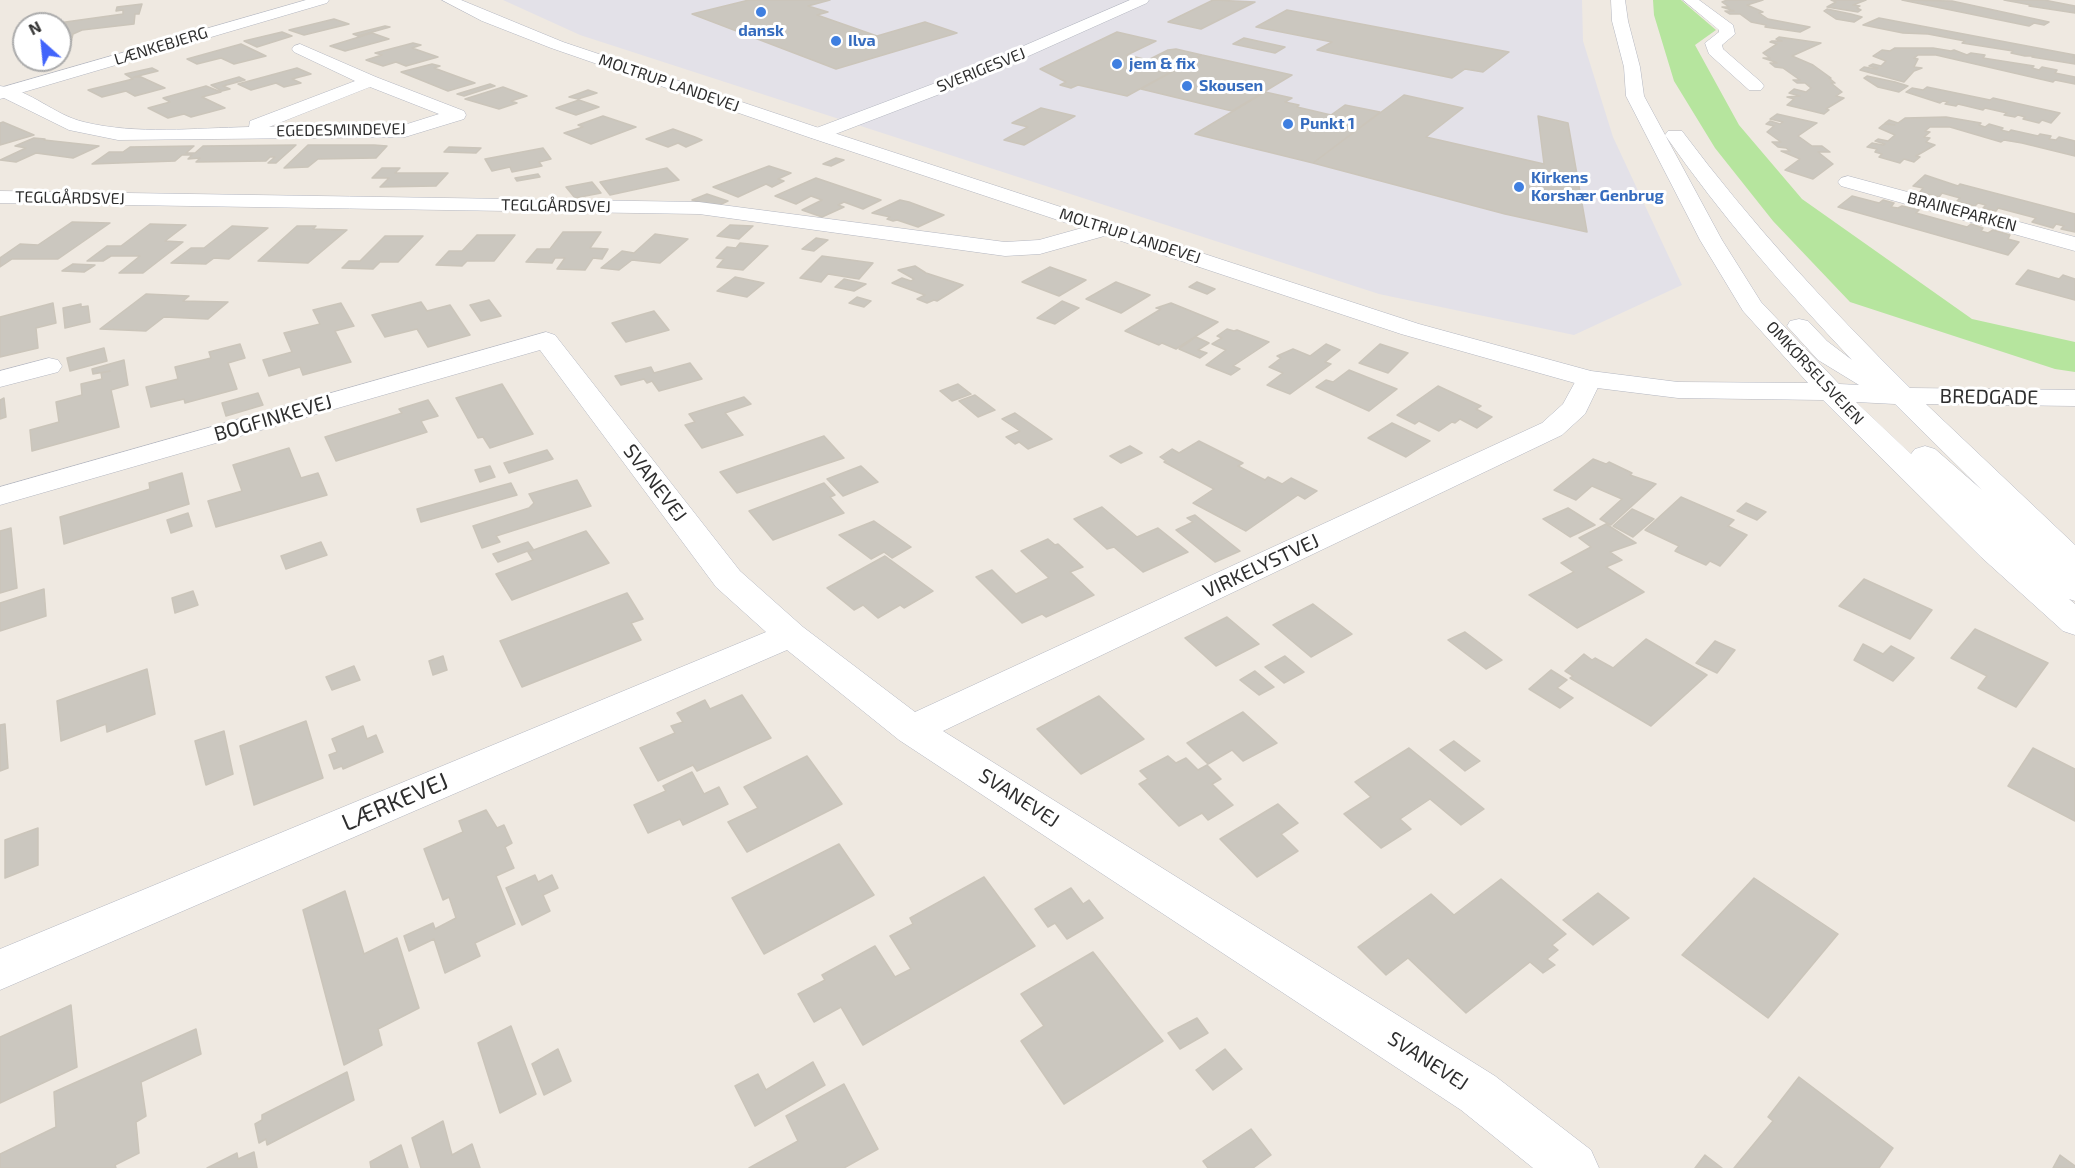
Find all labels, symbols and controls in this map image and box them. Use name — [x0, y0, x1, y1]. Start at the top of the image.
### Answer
marker: dansk — [754, 5, 768, 19]
north arrow — [12, 12, 72, 72]
text: N — [25, 16, 44, 38]
place label: dansk — [738, 21, 784, 41]
street label: LÆNKEBJERG — [112, 23, 210, 69]
place label: Ilva — [848, 31, 876, 51]
marker: Ilva — [829, 34, 843, 48]
street label: SVERIGESVEJ — [934, 44, 1028, 96]
street label: MOLTRUP LANDEVEJ — [596, 50, 742, 116]
place label: jem & fix — [1129, 54, 1195, 74]
marker: jem & fix — [1110, 57, 1124, 71]
place label: Skousen — [1199, 76, 1263, 96]
marker: Skousen — [1180, 79, 1194, 93]
place label: Punkt 1 — [1300, 114, 1355, 134]
marker: Punkt 1 — [1281, 117, 1295, 131]
street label: EGEDESMINDEVEJ — [276, 119, 406, 141]
place label: Kirkens Korshær Genbrug — [1531, 168, 1664, 206]
marker: Kirkens Korshær Genbrug — [1512, 180, 1526, 194]
street label: TEGLGÅRDSVEJ — [15, 187, 125, 209]
street label: BRAINEPARKEN — [1905, 188, 2019, 236]
street label: TEGLGÅRDSVEJ — [501, 195, 611, 217]
street label: MOLTRUP LANDEVEJ — [1057, 204, 1203, 268]
street label: OMKØRSELSVEJEN — [1762, 317, 1868, 429]
street label: BREDGADE — [1939, 384, 2039, 410]
street label: BOGFINKEVEJ — [211, 390, 335, 446]
street label: SVANEVEJ — [618, 440, 692, 526]
street label: VIRKELYSTVEJ — [1199, 529, 1323, 603]
street label: SVANEVEJ — [974, 763, 1064, 833]
street label: LÆRKEVEJ — [337, 767, 453, 837]
street label: SVANEVEJ — [1383, 1026, 1473, 1096]

